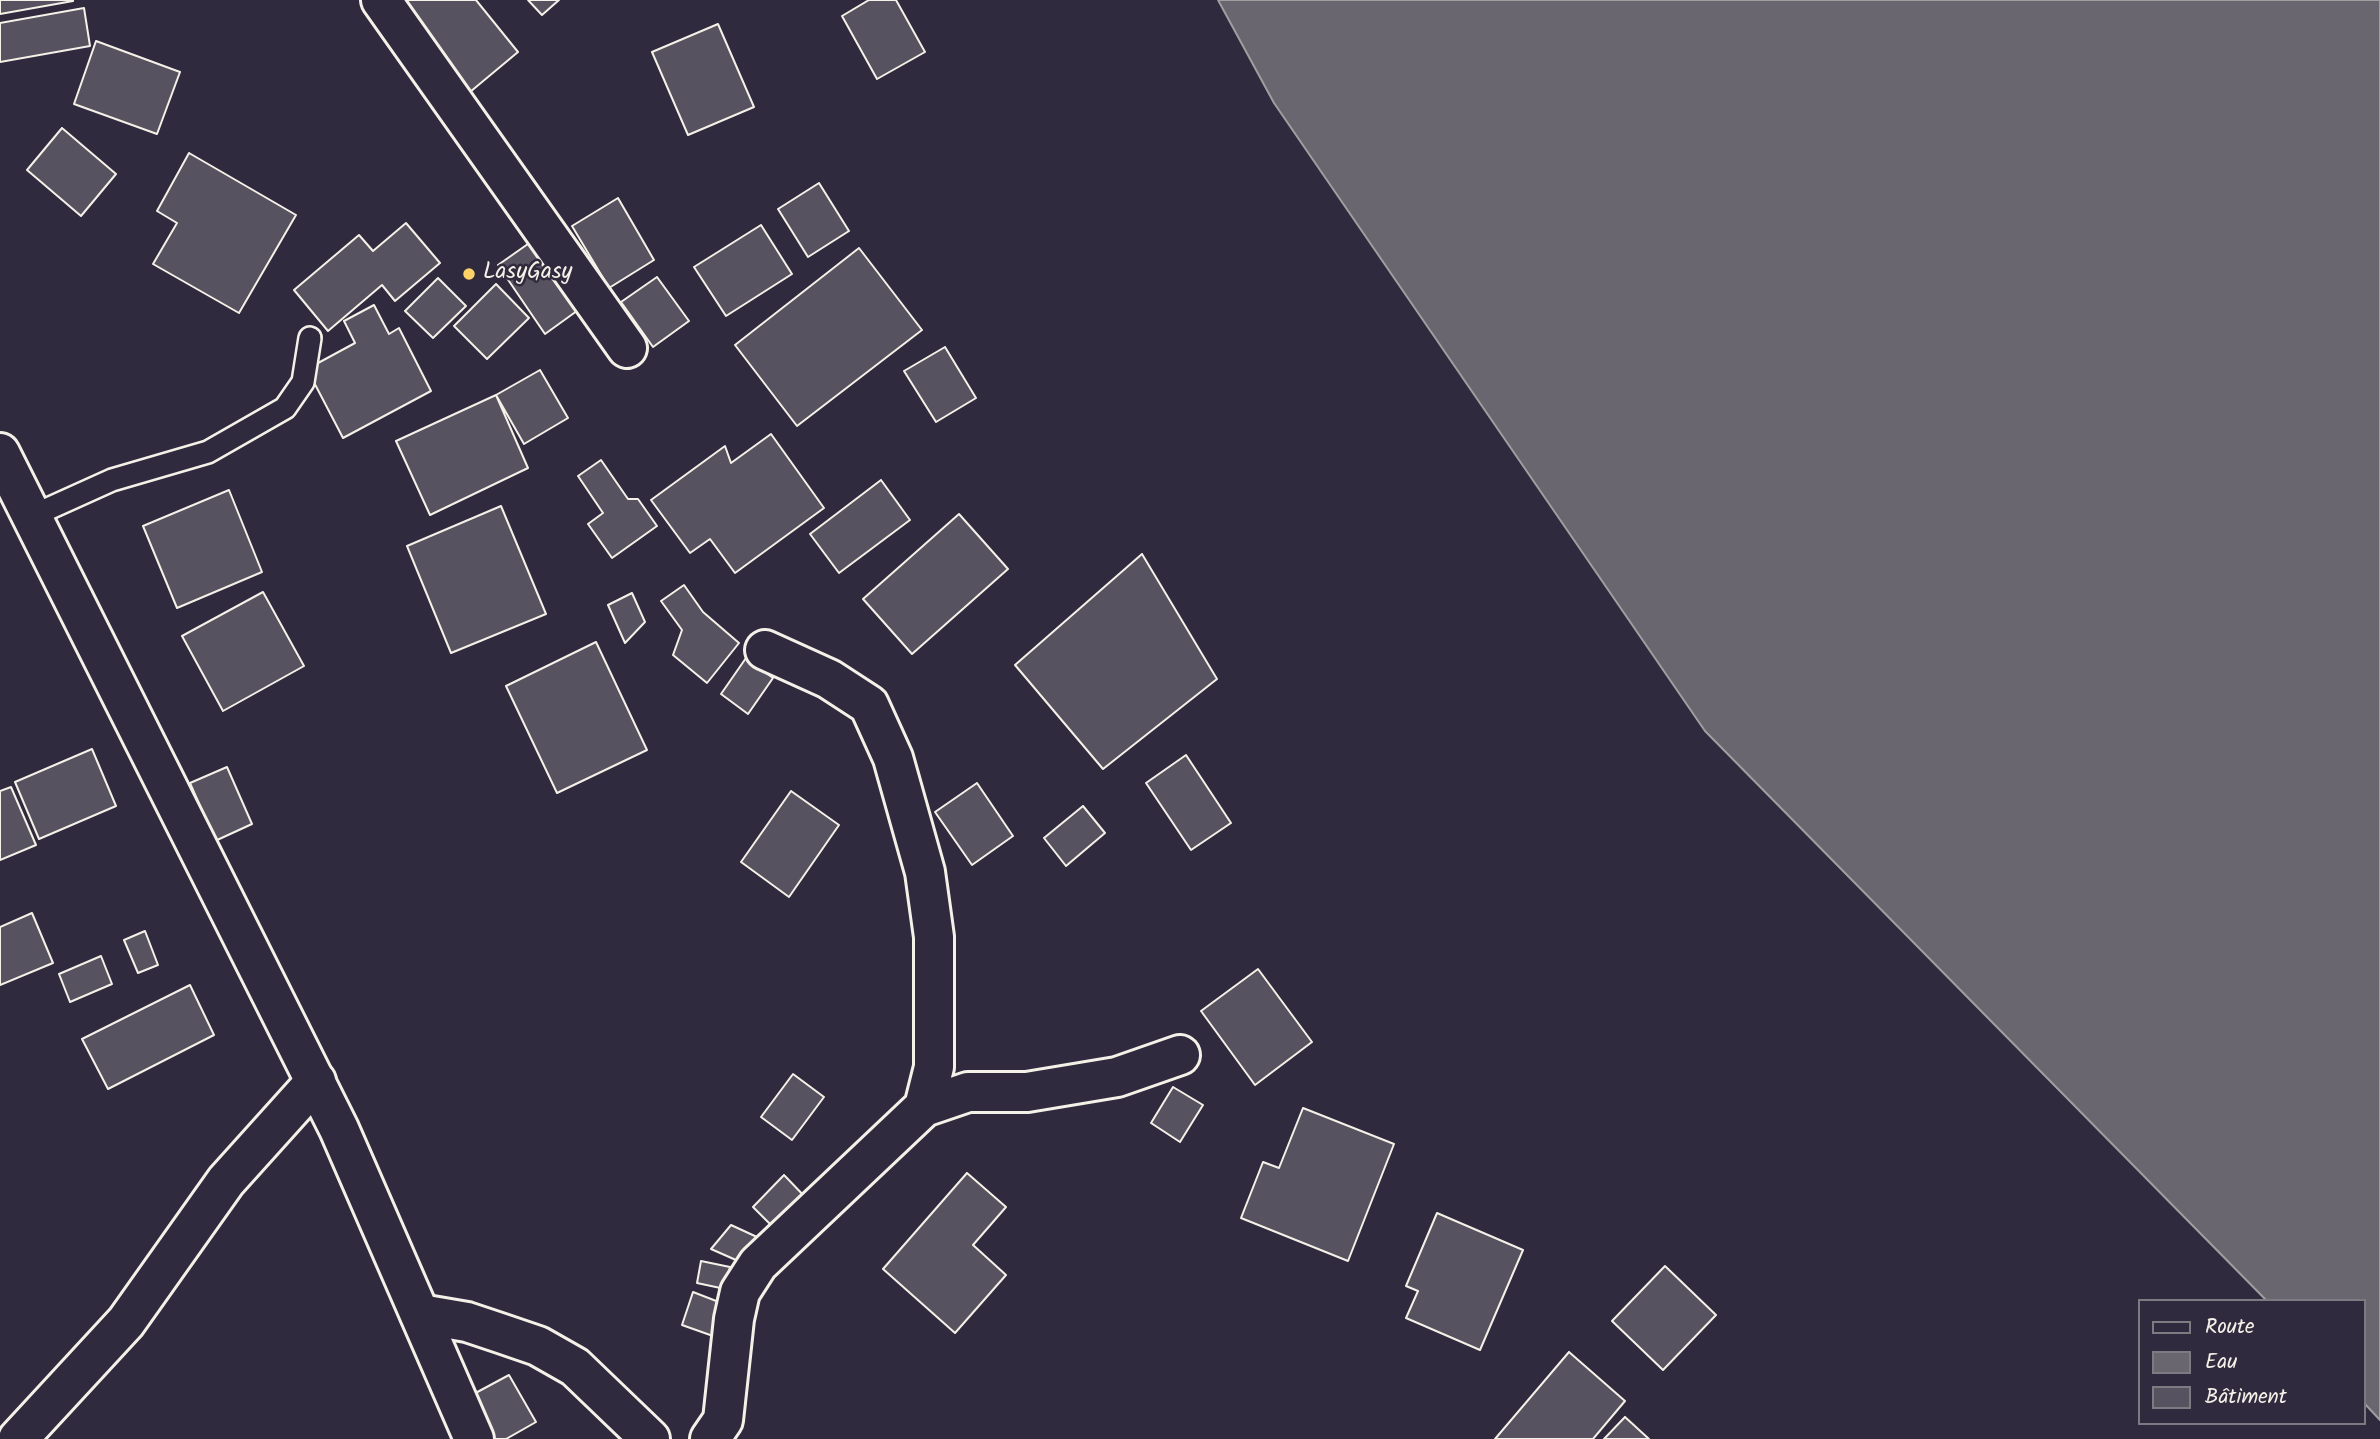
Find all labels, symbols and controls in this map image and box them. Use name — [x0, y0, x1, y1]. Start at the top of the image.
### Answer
place label: LasyGasy — [483, 260, 572, 288]
marker: LasyGasy — [461, 266, 477, 282]
legend — [2138, 1299, 2366, 1425]
text: Route — [2205, 1311, 2254, 1344]
text: Eau — [2205, 1346, 2237, 1379]
text: Bâtiment — [2205, 1381, 2287, 1414]

